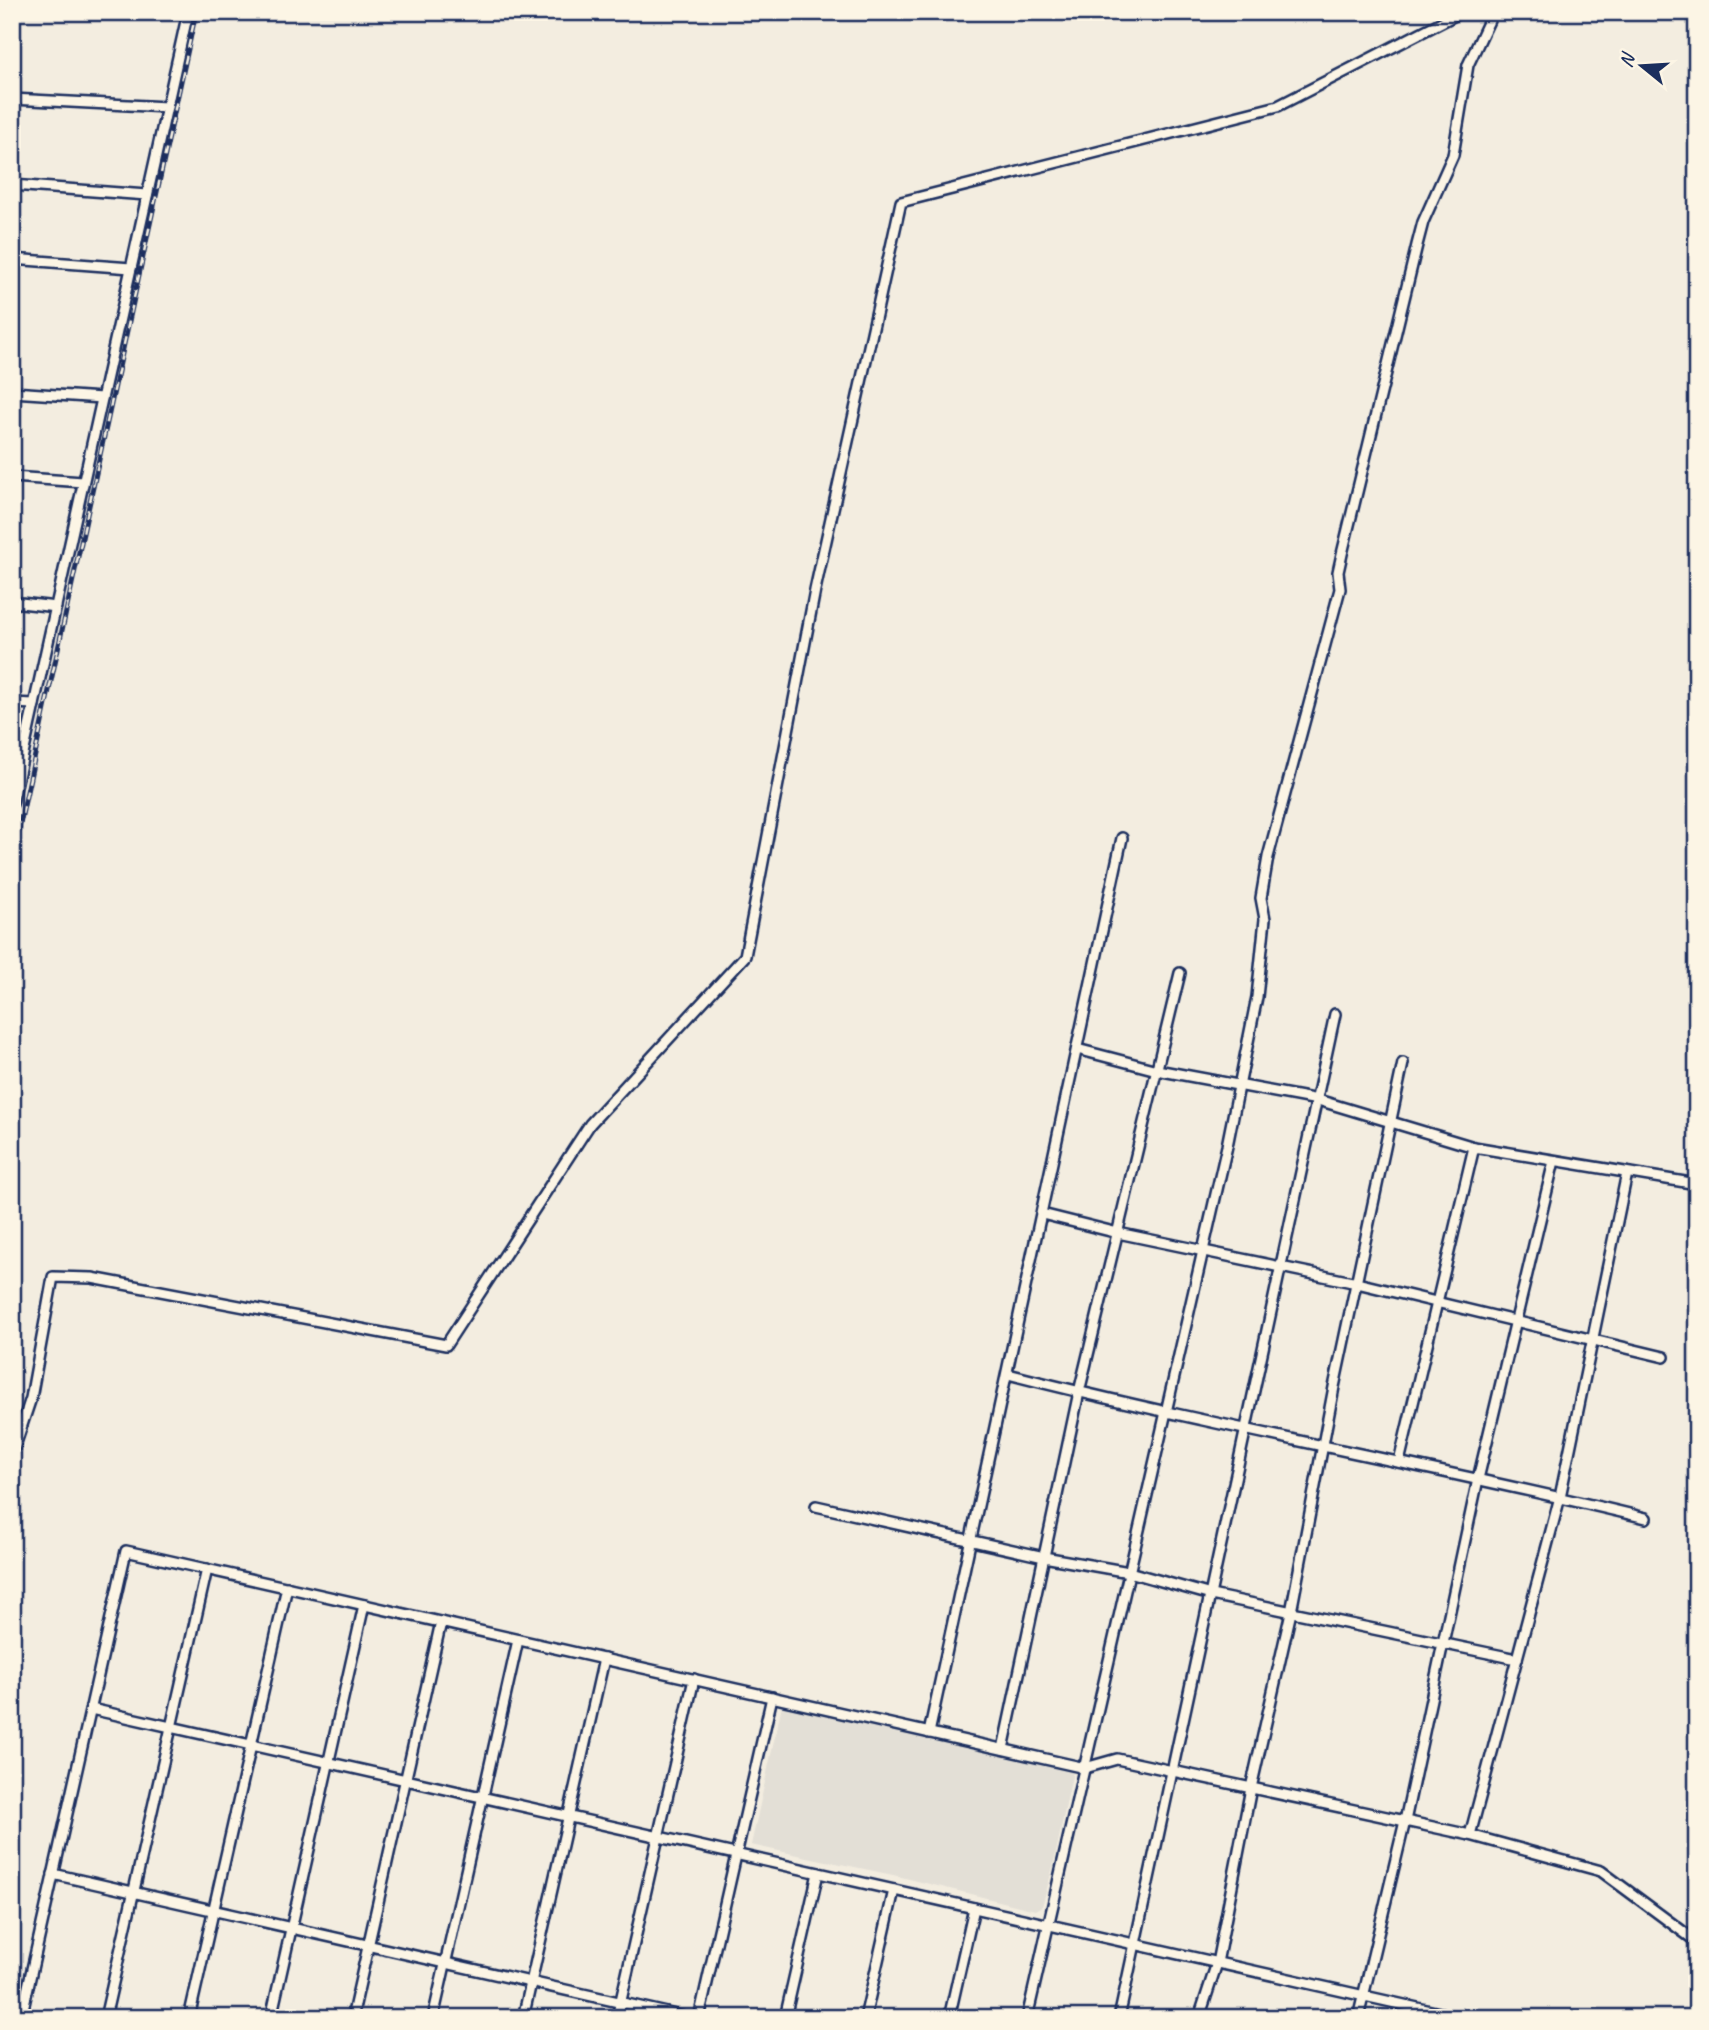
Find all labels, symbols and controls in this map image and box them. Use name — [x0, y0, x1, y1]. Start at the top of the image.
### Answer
north arrow — [1608, 32, 1678, 102]
text: N — [1614, 49, 1641, 70]

